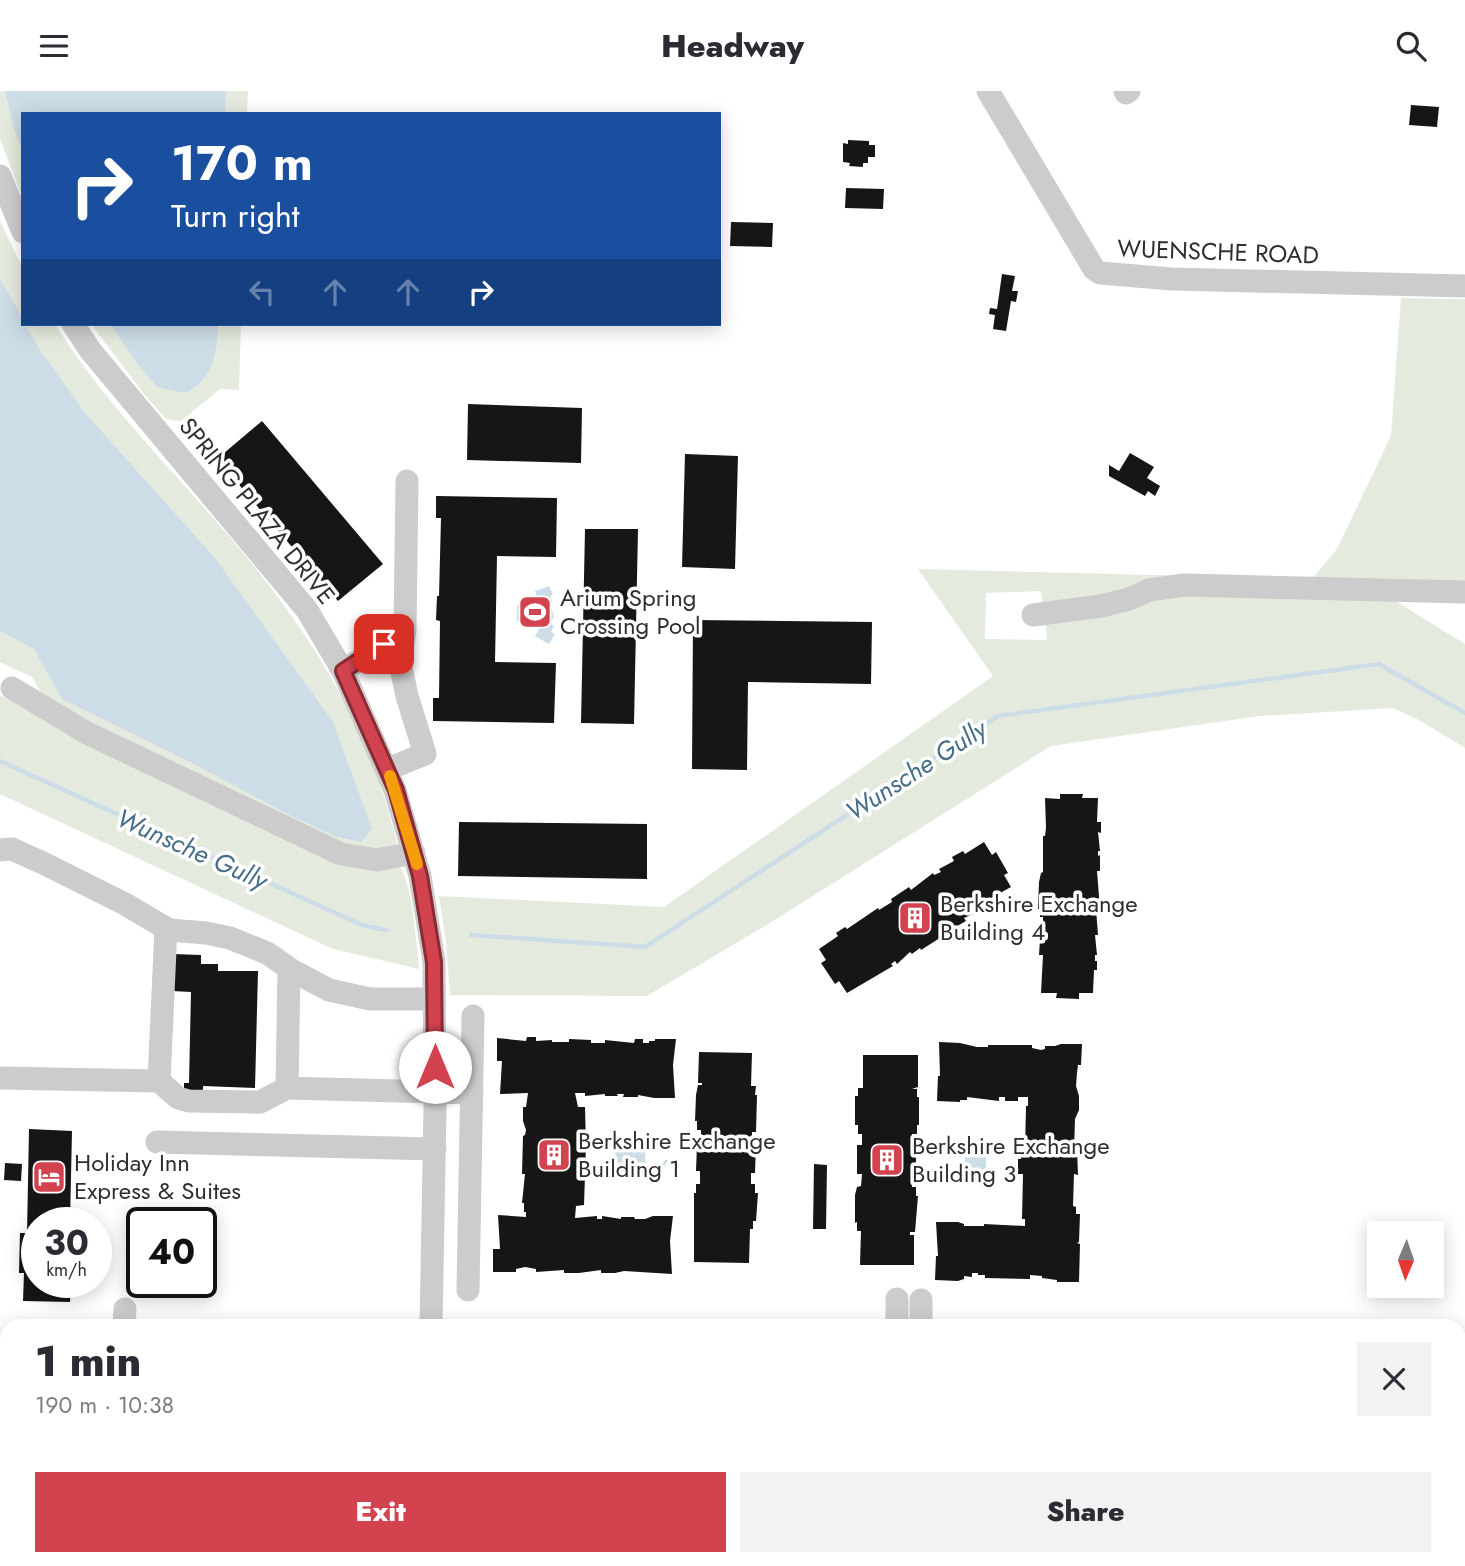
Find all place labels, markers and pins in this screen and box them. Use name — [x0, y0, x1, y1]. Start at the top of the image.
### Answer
place label: Arium Spring Crossing Pool — [560, 580, 701, 643]
sports icon: Arium Spring Crossing Pool — [516, 593, 554, 631]
pin — [354, 614, 414, 674]
place label: Berkshire Exchange Building 4 — [940, 886, 1138, 949]
building icon: Berkshire Exchange Building 4 — [896, 899, 934, 937]
place label: Berkshire Exchange Building 1 — [578, 1123, 776, 1186]
place label: Berkshire Exchange Building 3 — [912, 1128, 1110, 1191]
building icon: Berkshire Exchange Building 1 — [535, 1136, 573, 1174]
building icon: Berkshire Exchange Building 3 — [868, 1141, 906, 1179]
place label: Holiday Inn Express & Suites — [74, 1145, 241, 1208]
hotel icon: Holiday Inn Express & Suites — [30, 1158, 68, 1196]

